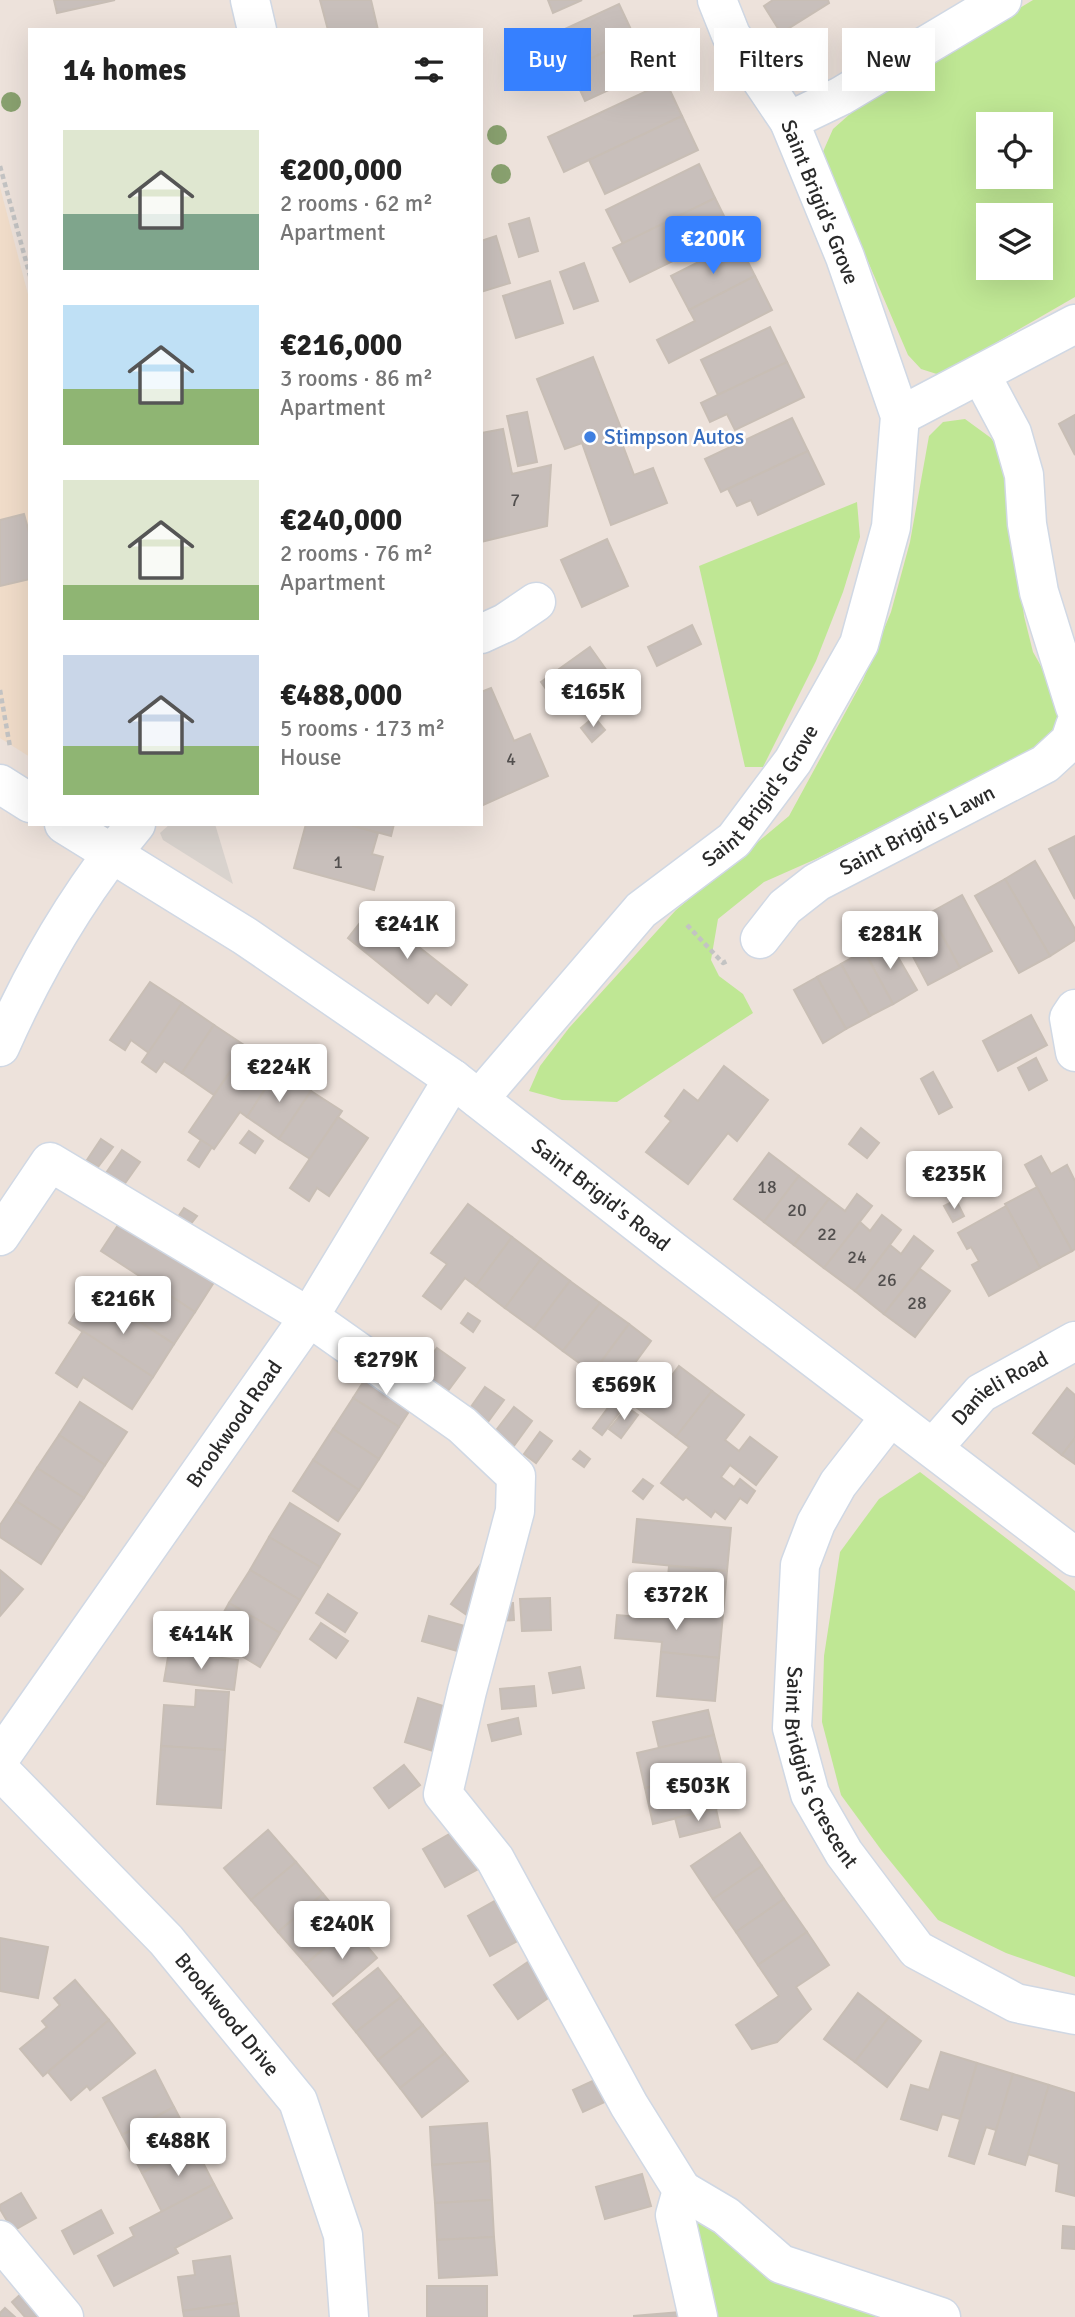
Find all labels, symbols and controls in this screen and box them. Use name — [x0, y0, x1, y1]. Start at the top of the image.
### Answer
chip: Buy — [504, 28, 591, 91]
chip: Rent — [605, 28, 700, 91]
chip: Filters — [714, 28, 828, 91]
chip: New — [842, 28, 935, 91]
icon: filters — [410, 51, 448, 89]
text: 14 homes — [63, 52, 186, 89]
map controls — [976, 112, 1053, 280]
button: locate — [976, 112, 1053, 189]
street label: Saint Brigid's Grove — [775, 116, 865, 288]
text: €200,000 — [280, 152, 402, 189]
icon: home — [119, 158, 203, 242]
text: 2 rooms · 62 m² — [280, 189, 433, 218]
button: layers — [976, 203, 1053, 280]
pin: €200K — [664, 216, 762, 276]
text: Apartment — [280, 218, 385, 247]
text: €200K — [681, 224, 745, 253]
text: €216,000 — [280, 327, 402, 364]
icon: home — [119, 333, 203, 417]
text: 3 rooms · 86 m² — [280, 364, 433, 393]
text: Apartment — [280, 393, 385, 422]
place label: Stimpson Autos — [604, 424, 744, 450]
marker: Stimpson Autos — [582, 429, 598, 445]
house number: 7 — [510, 489, 520, 511]
text: €240,000 — [280, 502, 402, 539]
icon: home — [119, 508, 203, 592]
text: 2 rooms · 76 m² — [280, 539, 433, 568]
text: Apartment — [280, 568, 385, 597]
pin: €165K — [544, 670, 642, 729]
text: €488,000 — [280, 677, 402, 714]
text: €165K — [561, 677, 625, 706]
icon: home — [119, 683, 203, 767]
text: 5 rooms · 173 m² — [280, 714, 445, 743]
street label: Saint Brigid's Grove — [697, 720, 824, 873]
text: House — [280, 743, 342, 772]
house number: 4 — [506, 748, 516, 770]
street label: Saint Brigid's Lawn — [835, 779, 999, 881]
house number: 1 — [333, 851, 343, 873]
pin: €241K — [358, 902, 456, 961]
text: €241K — [375, 909, 439, 938]
pin: €281K — [841, 912, 939, 971]
text: €281K — [858, 919, 922, 948]
pin: €224K — [230, 1044, 328, 1104]
text: €224K — [247, 1052, 311, 1081]
street label: Saint Brigid's Road — [526, 1132, 675, 1257]
pin: €235K — [905, 1152, 1003, 1211]
text: €235K — [922, 1159, 986, 1188]
house number: 18 — [757, 1176, 777, 1198]
house number: 20 — [787, 1199, 807, 1221]
house number: 22 — [817, 1223, 837, 1245]
house number: 24 — [847, 1246, 867, 1268]
house number: 26 — [877, 1269, 897, 1291]
pin: €216K — [74, 1276, 172, 1336]
text: €216K — [91, 1284, 155, 1313]
house number: 28 — [907, 1292, 927, 1314]
pin: €279K — [337, 1338, 435, 1397]
text: €279K — [354, 1345, 418, 1374]
street label: Danieli Road — [946, 1346, 1053, 1431]
street label: Brookwood Road — [181, 1355, 288, 1493]
pin: €569K — [575, 1362, 673, 1422]
text: €569K — [592, 1370, 656, 1399]
pin: €372K — [627, 1572, 725, 1632]
text: €372K — [644, 1580, 708, 1609]
pin: €414K — [152, 1612, 250, 1671]
text: €414K — [169, 1619, 233, 1648]
street label: Saint Bridgid's Crescent — [779, 1666, 864, 1873]
pin: €503K — [649, 1764, 747, 1823]
text: €503K — [666, 1771, 730, 1800]
pin: €240K — [293, 1902, 391, 1961]
text: €240K — [310, 1909, 374, 1938]
street label: Brookwood Drive — [169, 1948, 285, 2081]
pin: €488K — [129, 2118, 227, 2178]
text: €488K — [146, 2126, 210, 2155]

